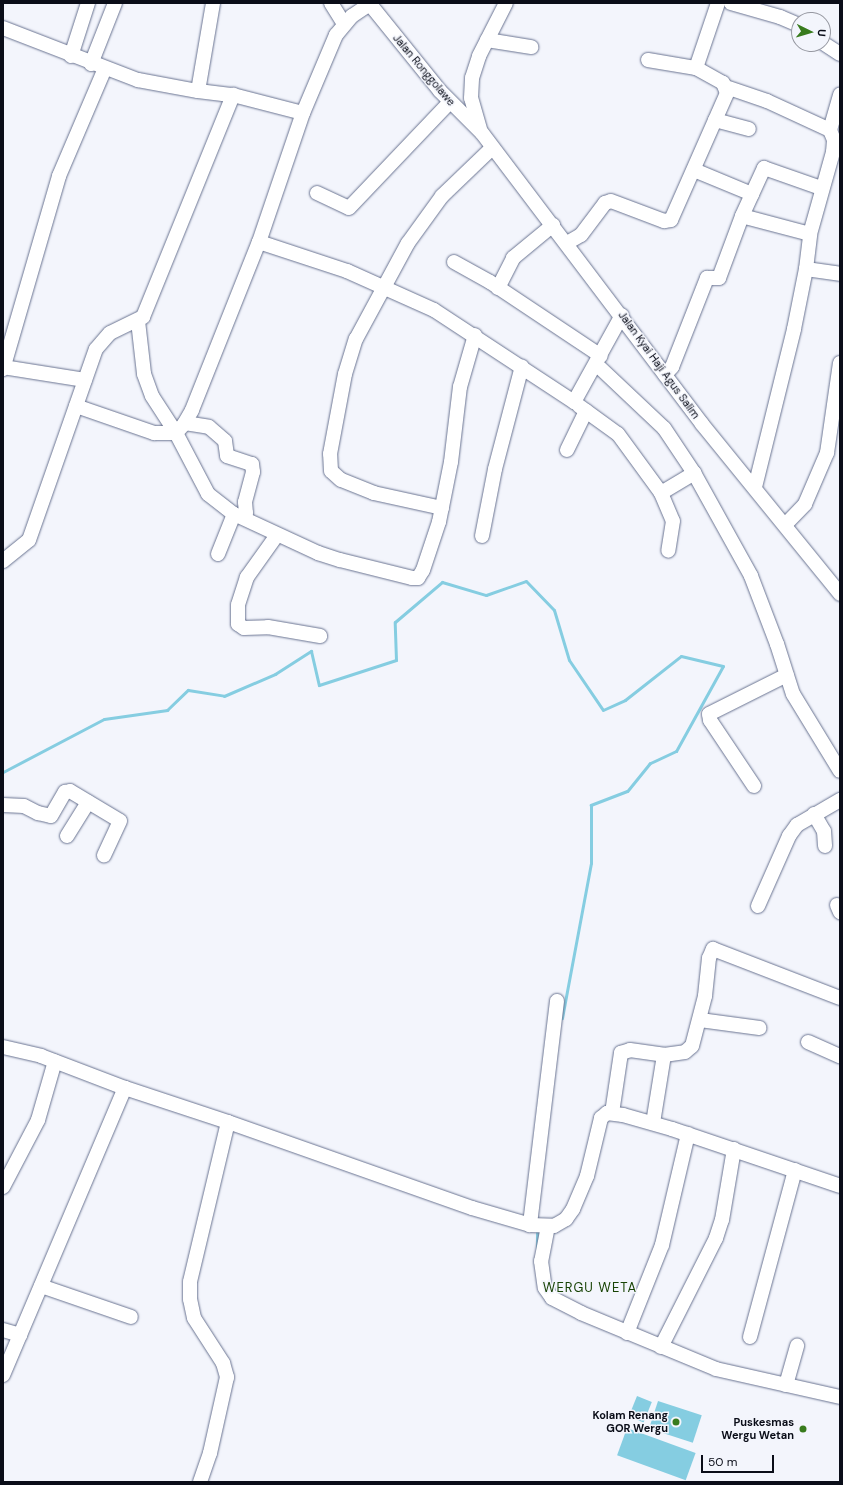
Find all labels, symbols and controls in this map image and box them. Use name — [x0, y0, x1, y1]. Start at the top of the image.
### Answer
north arrow — [791, 12, 831, 52]
text: U — [815, 29, 829, 37]
street label: Jalan Ronggolawe — [390, 31, 458, 109]
street label: Jalan Kyai Haji Agus Salim — [616, 309, 702, 421]
district label: WERGU WETA — [543, 1280, 637, 1296]
place label: Kolam Renang GOR Wergu — [592, 1409, 668, 1435]
place label: Puskesmas Wergu Wetan — [721, 1416, 794, 1442]
marker: Kolam Renang GOR Wergu — [671, 1417, 681, 1427]
marker: Puskesmas Wergu Wetan — [797, 1423, 809, 1435]
scale bar — [703, 1447, 776, 1473]
text: 50 m — [708, 1454, 737, 1470]

